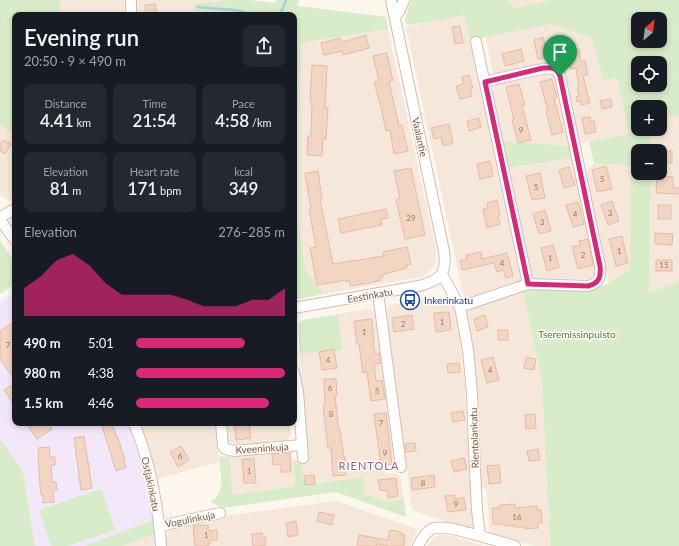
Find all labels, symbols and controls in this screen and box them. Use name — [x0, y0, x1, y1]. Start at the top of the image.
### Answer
north arrow — [631, 12, 667, 48]
map controls — [631, 12, 667, 180]
text: Evening run — [24, 24, 139, 51]
button: share — [243, 25, 285, 67]
pin — [543, 35, 577, 76]
icon: arrive — [549, 41, 571, 63]
text: 20:50 · 9 × 490 m — [24, 53, 126, 69]
button: locate — [631, 56, 667, 92]
text: Distance — [44, 97, 87, 110]
text: Time — [143, 97, 166, 110]
text: Pace — [232, 97, 255, 110]
button: + — [631, 100, 667, 136]
text: 4.41 — [40, 110, 74, 131]
text: 21:54 — [133, 110, 176, 131]
text: 4:58 — [215, 110, 249, 131]
text: km — [74, 116, 91, 129]
text: /km — [249, 116, 272, 129]
street label: Vaalantie — [410, 116, 430, 158]
house number: 9 — [519, 125, 524, 135]
button: − — [631, 144, 667, 180]
text: Elevation — [43, 165, 88, 178]
text: Heart rate — [130, 165, 179, 178]
text: kcal — [234, 165, 253, 178]
house number: 5 — [600, 174, 605, 184]
text: 81 — [50, 178, 69, 199]
text: 171 — [128, 178, 157, 199]
text: 349 — [229, 178, 258, 199]
house number: 5 — [534, 182, 539, 192]
text: m — [69, 184, 81, 197]
text: bpm — [157, 184, 181, 197]
house number: 3 — [608, 208, 613, 218]
house number: 4 — [573, 209, 578, 219]
house number: 29 — [406, 213, 416, 223]
house number: 3 — [540, 217, 545, 227]
text: Elevation — [24, 224, 77, 240]
text: 276–285 m — [218, 224, 285, 240]
house number: 1 — [617, 246, 622, 256]
house number: 2 — [581, 250, 586, 260]
house number: 1 — [548, 253, 553, 263]
house number: 4 — [500, 258, 505, 268]
house number: 15 — [659, 260, 669, 270]
street label: Eestinkatu — [346, 285, 394, 305]
bus stop icon: Inkerinkatu — [399, 289, 421, 311]
place label: Inkerinkatu — [424, 294, 473, 306]
house number: 1 — [440, 317, 445, 327]
house number: 2 — [401, 319, 406, 329]
house number: 1 — [362, 327, 367, 337]
park label: Tseremissinpuisto — [538, 328, 616, 340]
text: 490 m — [24, 335, 61, 351]
text: 5:01 — [88, 335, 114, 351]
house number: 7 — [6, 340, 11, 350]
house number: 4 — [326, 355, 331, 365]
text: 980 m — [24, 365, 61, 381]
text: 4:38 — [88, 365, 114, 381]
house number: 4 — [488, 365, 493, 375]
house number: 6 — [328, 383, 333, 393]
house number: 5 — [375, 386, 380, 396]
text: 1.5 km — [24, 395, 63, 411]
text: 4:46 — [88, 395, 114, 411]
street label: Rientolankatu — [467, 407, 481, 469]
house number: 8 — [329, 409, 334, 419]
house number: 7 — [379, 418, 384, 428]
street label: Kveeninkuja — [235, 440, 289, 456]
house number: 9 — [383, 448, 388, 458]
house number: 6 — [178, 451, 183, 461]
street label: Ostjakinkatu — [139, 456, 163, 512]
district label: RIENTOLA — [339, 459, 399, 472]
house number: 1 — [247, 466, 252, 476]
house number: 8 — [421, 478, 426, 488]
house number: 9 — [454, 499, 459, 509]
street label: Vogulinkuja — [164, 508, 216, 530]
house number: 16 — [512, 512, 522, 522]
house number: 1 — [204, 530, 209, 540]

